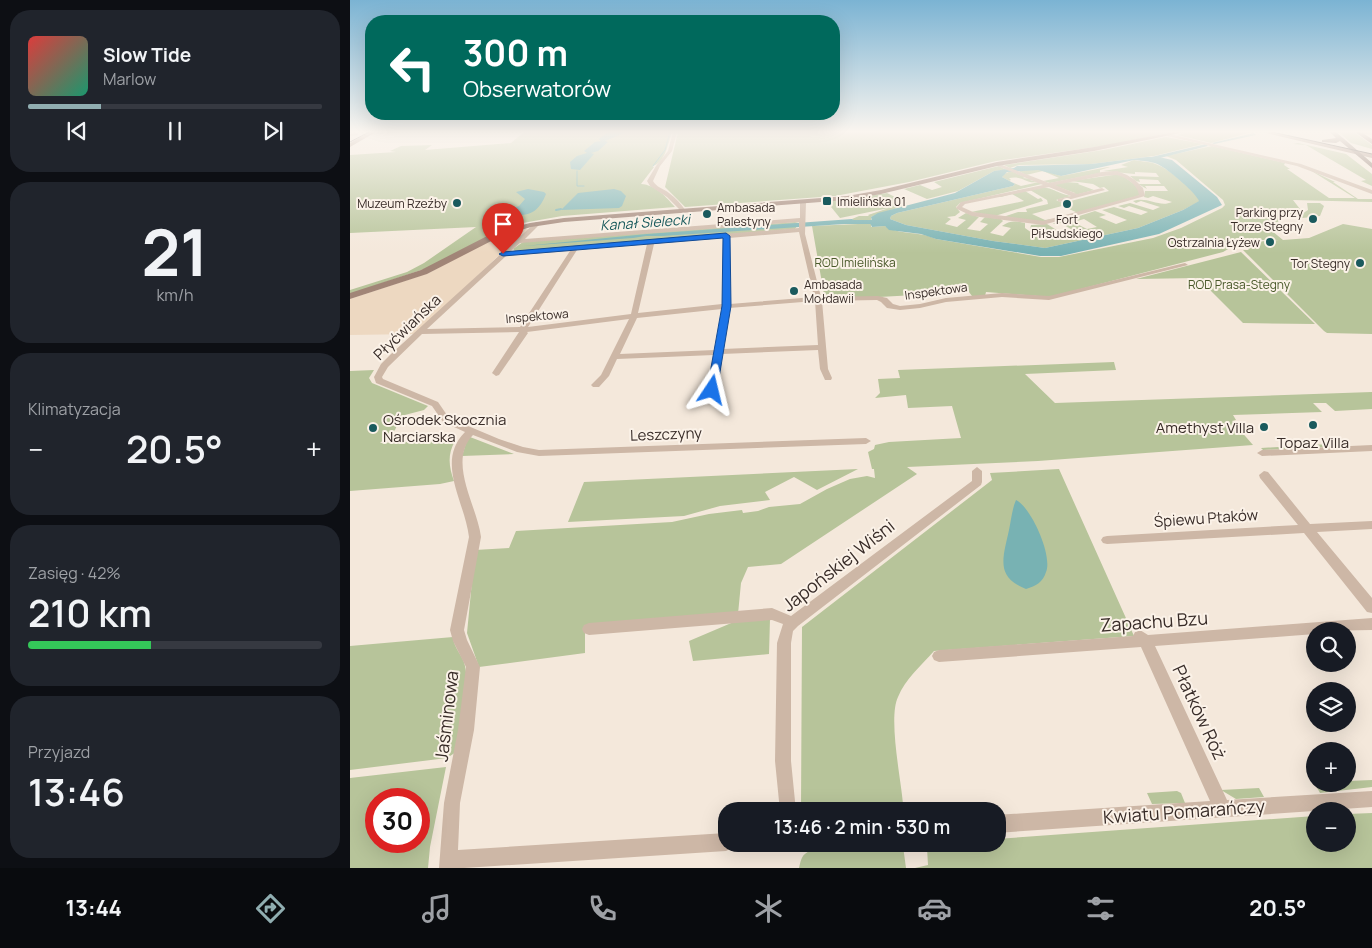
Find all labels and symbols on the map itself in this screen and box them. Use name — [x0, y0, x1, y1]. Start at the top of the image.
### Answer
place label: Imielińska 01 — [837, 193, 906, 210]
place label: Muzeum Rzeźby — [357, 195, 448, 212]
marker: Imielińska 01 — [821, 195, 833, 207]
marker: Muzeum Rzeźby — [451, 197, 463, 209]
marker: Fort Piłsudskiego — [1061, 198, 1073, 210]
place label: Ambasada Palestyny — [717, 199, 775, 230]
pin — [482, 203, 524, 254]
place label: Parking przy Torze Stegny — [1231, 204, 1304, 235]
marker: Ambasada Palestyny — [701, 208, 713, 220]
water label: Kanał Sielecki — [600, 209, 692, 235]
place label: Fort Piłsudskiego — [1031, 211, 1103, 242]
marker: Parking przy Torze Stegny — [1307, 213, 1319, 225]
place label: Ostrzalnia Łyżew — [1168, 234, 1260, 251]
marker: Ostrzalnia Łyżew — [1264, 236, 1276, 248]
park label: ROD Imielińska — [814, 254, 896, 271]
place label: Tor Stegny — [1291, 255, 1351, 272]
marker: Tor Stegny — [1354, 257, 1366, 269]
place label: Ambasada Mołdawii — [804, 276, 862, 307]
park label: ROD Prasa-Stegny — [1188, 276, 1291, 293]
street label: Inspektowa — [903, 278, 969, 304]
marker: Ambasada Mołdawii — [788, 285, 800, 297]
street label: Płyćwiańska — [369, 289, 445, 365]
street label: Inspektowa — [505, 305, 569, 327]
position arrow — [685, 363, 737, 415]
place label: Ośrodek Skocznia Narciarska — [383, 409, 506, 447]
place label: Amethyst Villa — [1156, 417, 1254, 438]
marker: Topaz Villa — [1307, 419, 1319, 431]
marker: Amethyst Villa — [1258, 421, 1270, 433]
marker: Ośrodek Skocznia Narciarska — [367, 422, 379, 434]
street label: Leszczyny — [630, 422, 702, 446]
place label: Topaz Villa — [1277, 432, 1349, 453]
street label: Śpiewu Ptaków — [1153, 504, 1259, 532]
street label: Japońskiej Wiśni — [777, 514, 899, 616]
street label: Zapachu Bzu — [1099, 605, 1209, 637]
street label: Płatków Róż — [1168, 661, 1232, 763]
street label: Jaśminowa — [429, 669, 463, 763]
speed limit sign: 30 — [365, 788, 430, 853]
street label: Kwiatu Pomarańczy — [1102, 793, 1266, 829]

